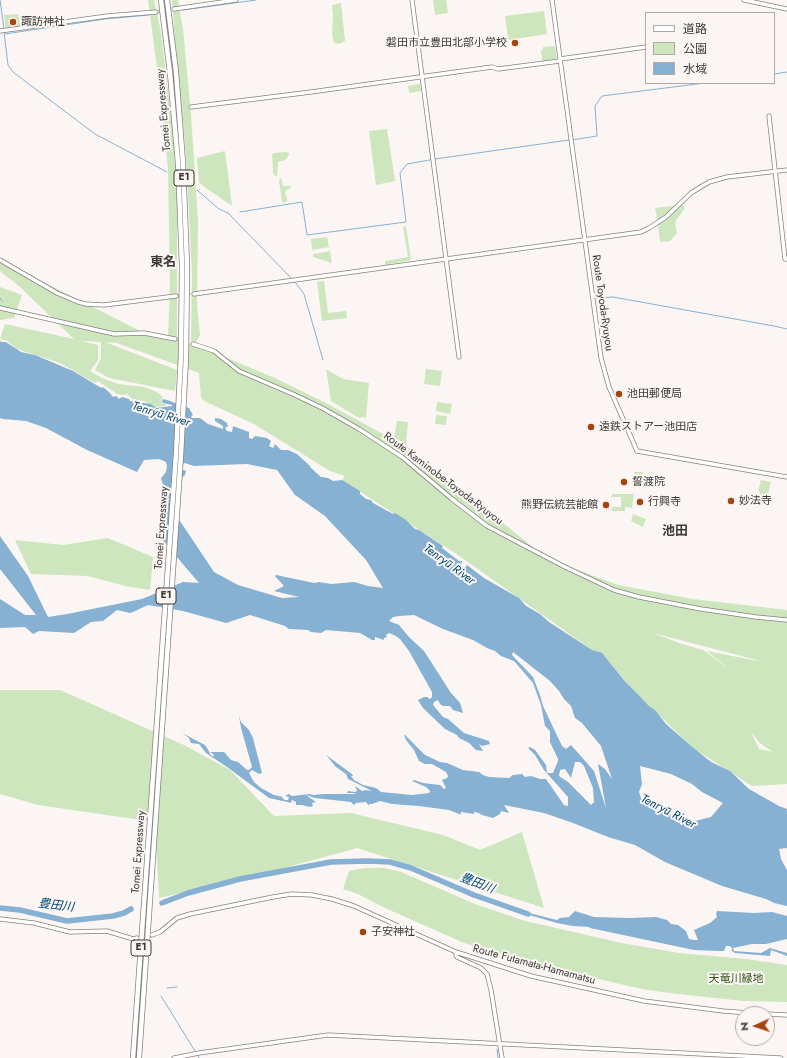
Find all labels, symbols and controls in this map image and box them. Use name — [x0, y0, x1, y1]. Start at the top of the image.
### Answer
legend — [645, 12, 775, 84]
place label: 諏訪神社 — [21, 15, 65, 29]
marker: 諏訪神社 — [8, 17, 18, 27]
text: 道路 — [683, 20, 707, 38]
place label: 磐田市立豊田北部小学校 — [386, 36, 507, 50]
marker: 磐田市立豊田北部小学校 — [510, 38, 520, 48]
text: 公園 — [683, 40, 707, 58]
text: 水域 — [683, 60, 707, 78]
street label: Tomei Expressway — [154, 68, 174, 152]
road number: E1 — [174, 170, 194, 186]
street label: Route Toyoda-Ryuyou — [589, 254, 615, 352]
district label: 東名 — [150, 255, 176, 271]
place label: 池田郵便局 — [627, 387, 682, 401]
marker: 池田郵便局 — [614, 389, 624, 399]
water label: Tenryū River — [130, 399, 192, 431]
place label: 遠鉄ストアー池田店 — [599, 420, 697, 434]
marker: 遠鉄ストアー池田店 — [586, 422, 596, 432]
street label: Route Kaminobe-Toyoda-Ryuyou — [381, 430, 505, 528]
place label: 誓渡院 — [632, 475, 665, 489]
marker: 誓渡院 — [619, 477, 629, 487]
street label: Tomei Expressway — [153, 486, 171, 570]
place label: 妙法寺 — [739, 494, 772, 508]
place label: 行興寺 — [648, 495, 681, 509]
marker: 妙法寺 — [726, 496, 736, 506]
marker: 行興寺 — [635, 497, 645, 507]
place label: 熊野伝統芸能館 — [521, 498, 598, 512]
marker: 熊野伝統芸能館 — [601, 500, 611, 510]
district label: 池田 — [662, 524, 688, 540]
water label: Tenryū River — [420, 542, 478, 588]
road number: E1 — [156, 588, 176, 604]
water label: Tenryū River — [638, 792, 698, 832]
street label: Tomei Expressway — [130, 810, 148, 894]
water label: 豊田川 — [458, 871, 496, 897]
water label: 豊田川 — [37, 897, 75, 915]
place label: 子安神社 — [371, 925, 415, 939]
marker: 子安神社 — [358, 927, 368, 937]
road number: E1 — [131, 940, 151, 956]
street label: Route Futamata-Hamamatsu — [471, 942, 597, 988]
park label: 天竜川緑地 — [709, 972, 763, 986]
north arrow — [735, 1006, 775, 1046]
text: N — [736, 1022, 752, 1031]

